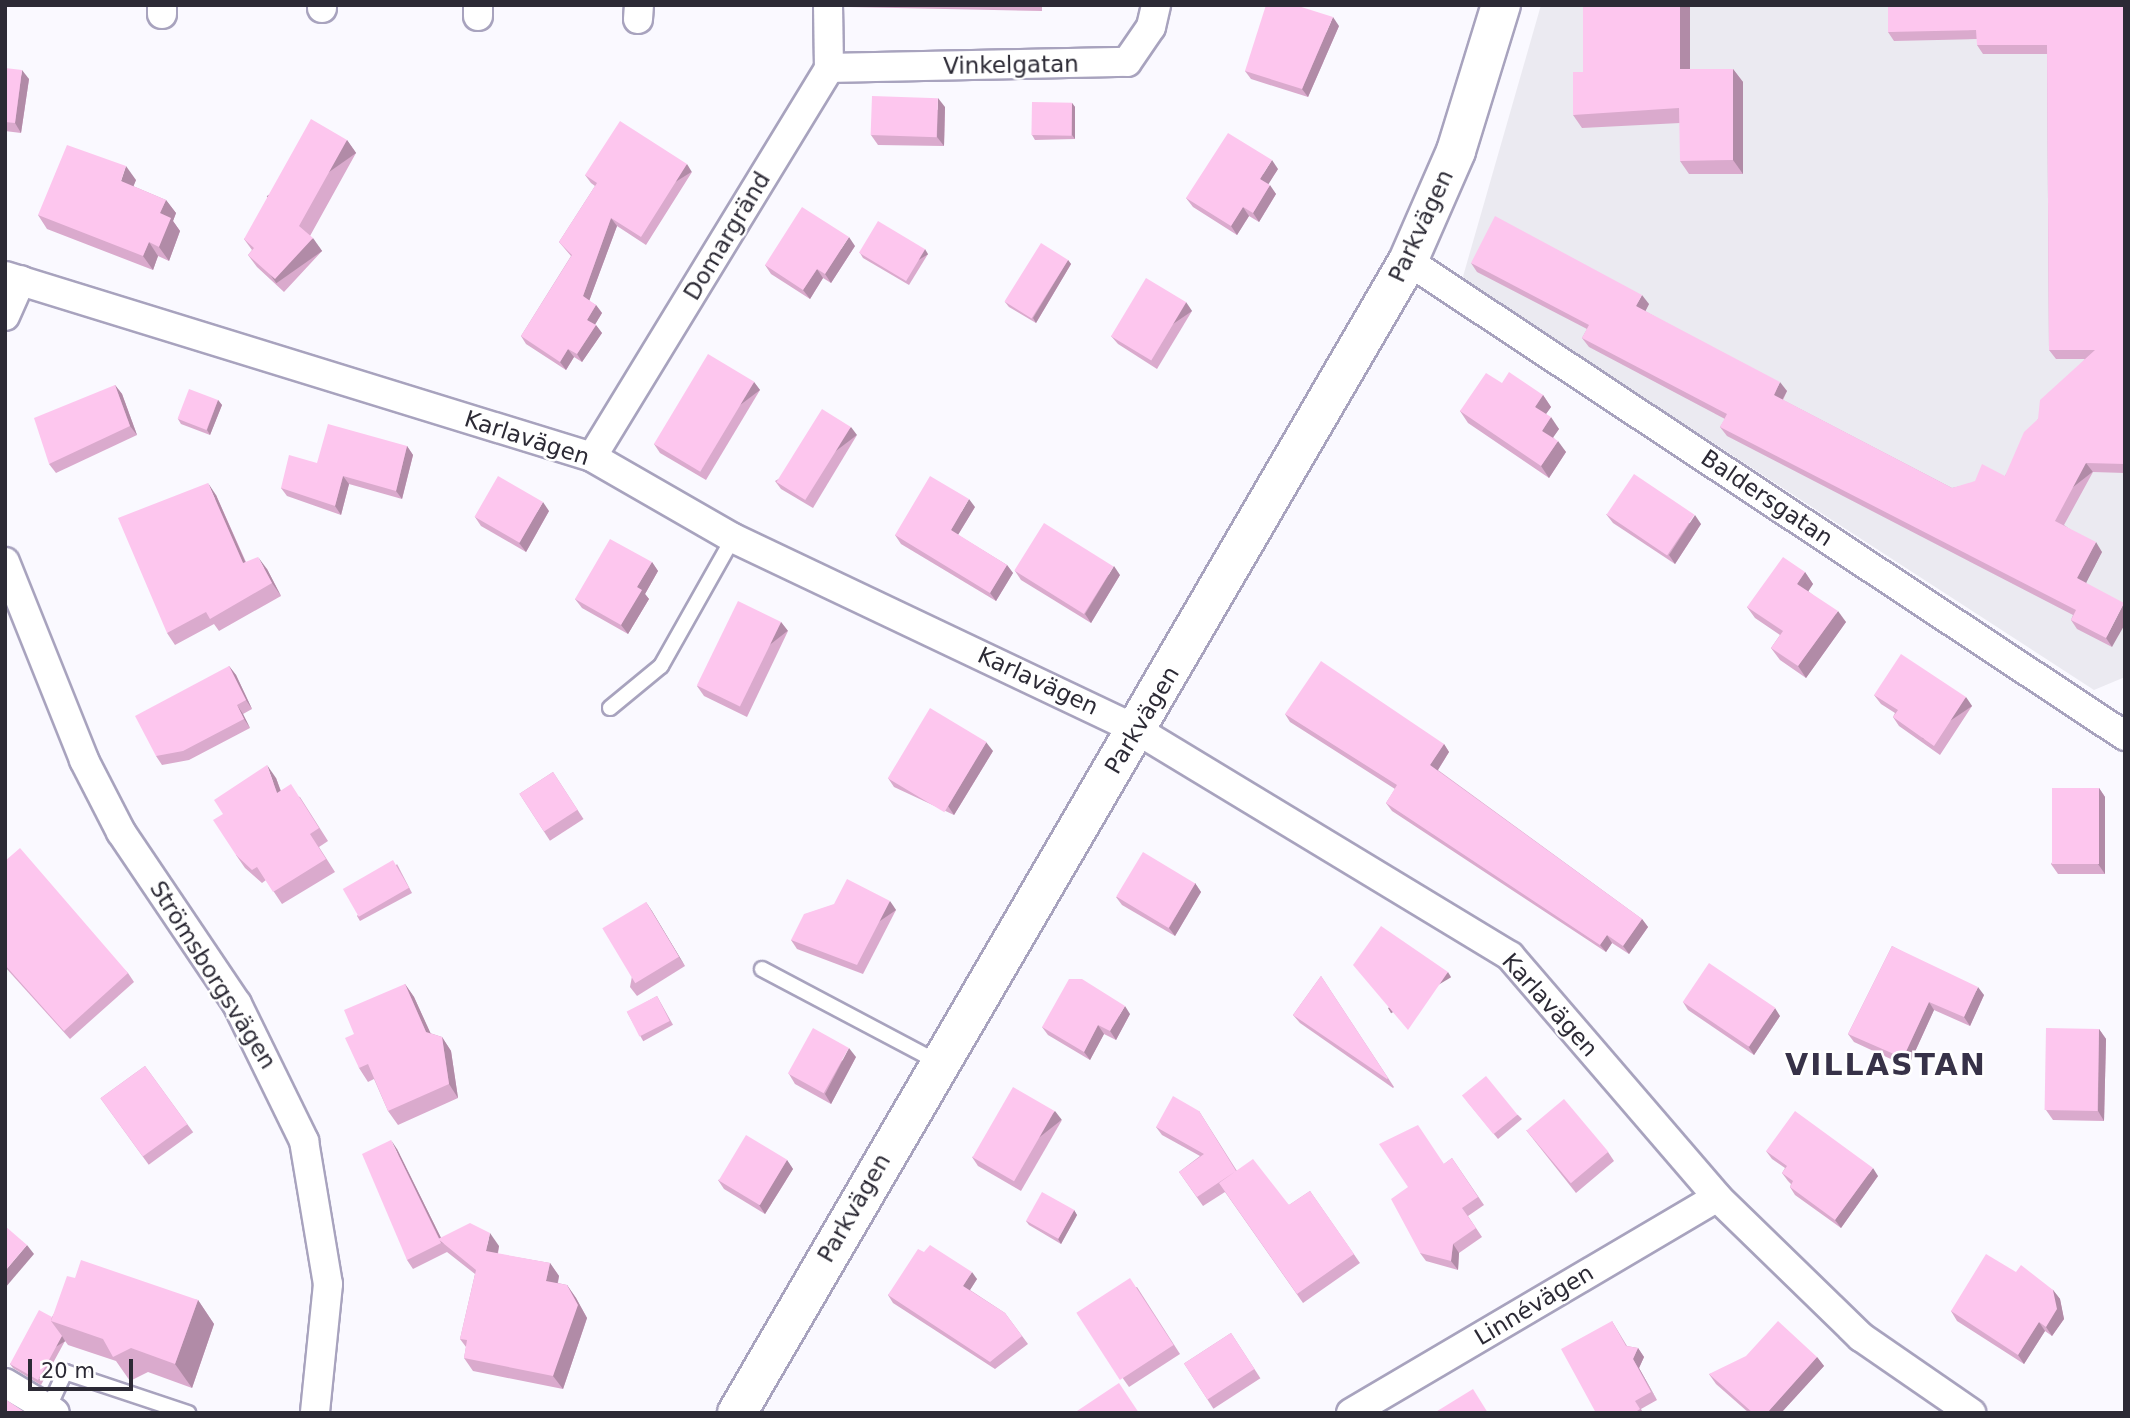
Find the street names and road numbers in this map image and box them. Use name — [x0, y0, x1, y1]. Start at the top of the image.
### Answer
street label: Vinkelgatan — [943, 50, 1079, 80]
street label: Parkvägen — [1383, 165, 1459, 287]
street label: Domargränd — [678, 167, 776, 305]
street label: Karlavägen — [461, 405, 593, 471]
street label: Baldersgatan — [1696, 444, 1838, 552]
street label: Karlavägen — [973, 641, 1103, 721]
street label: Parkvägen — [1099, 661, 1185, 779]
street label: Strömsborgsvägen — [144, 876, 282, 1074]
street label: Karlavägen — [1496, 948, 1604, 1062]
street label: Parkvägen — [812, 1149, 896, 1267]
street label: Linnévägen — [1470, 1259, 1598, 1351]

